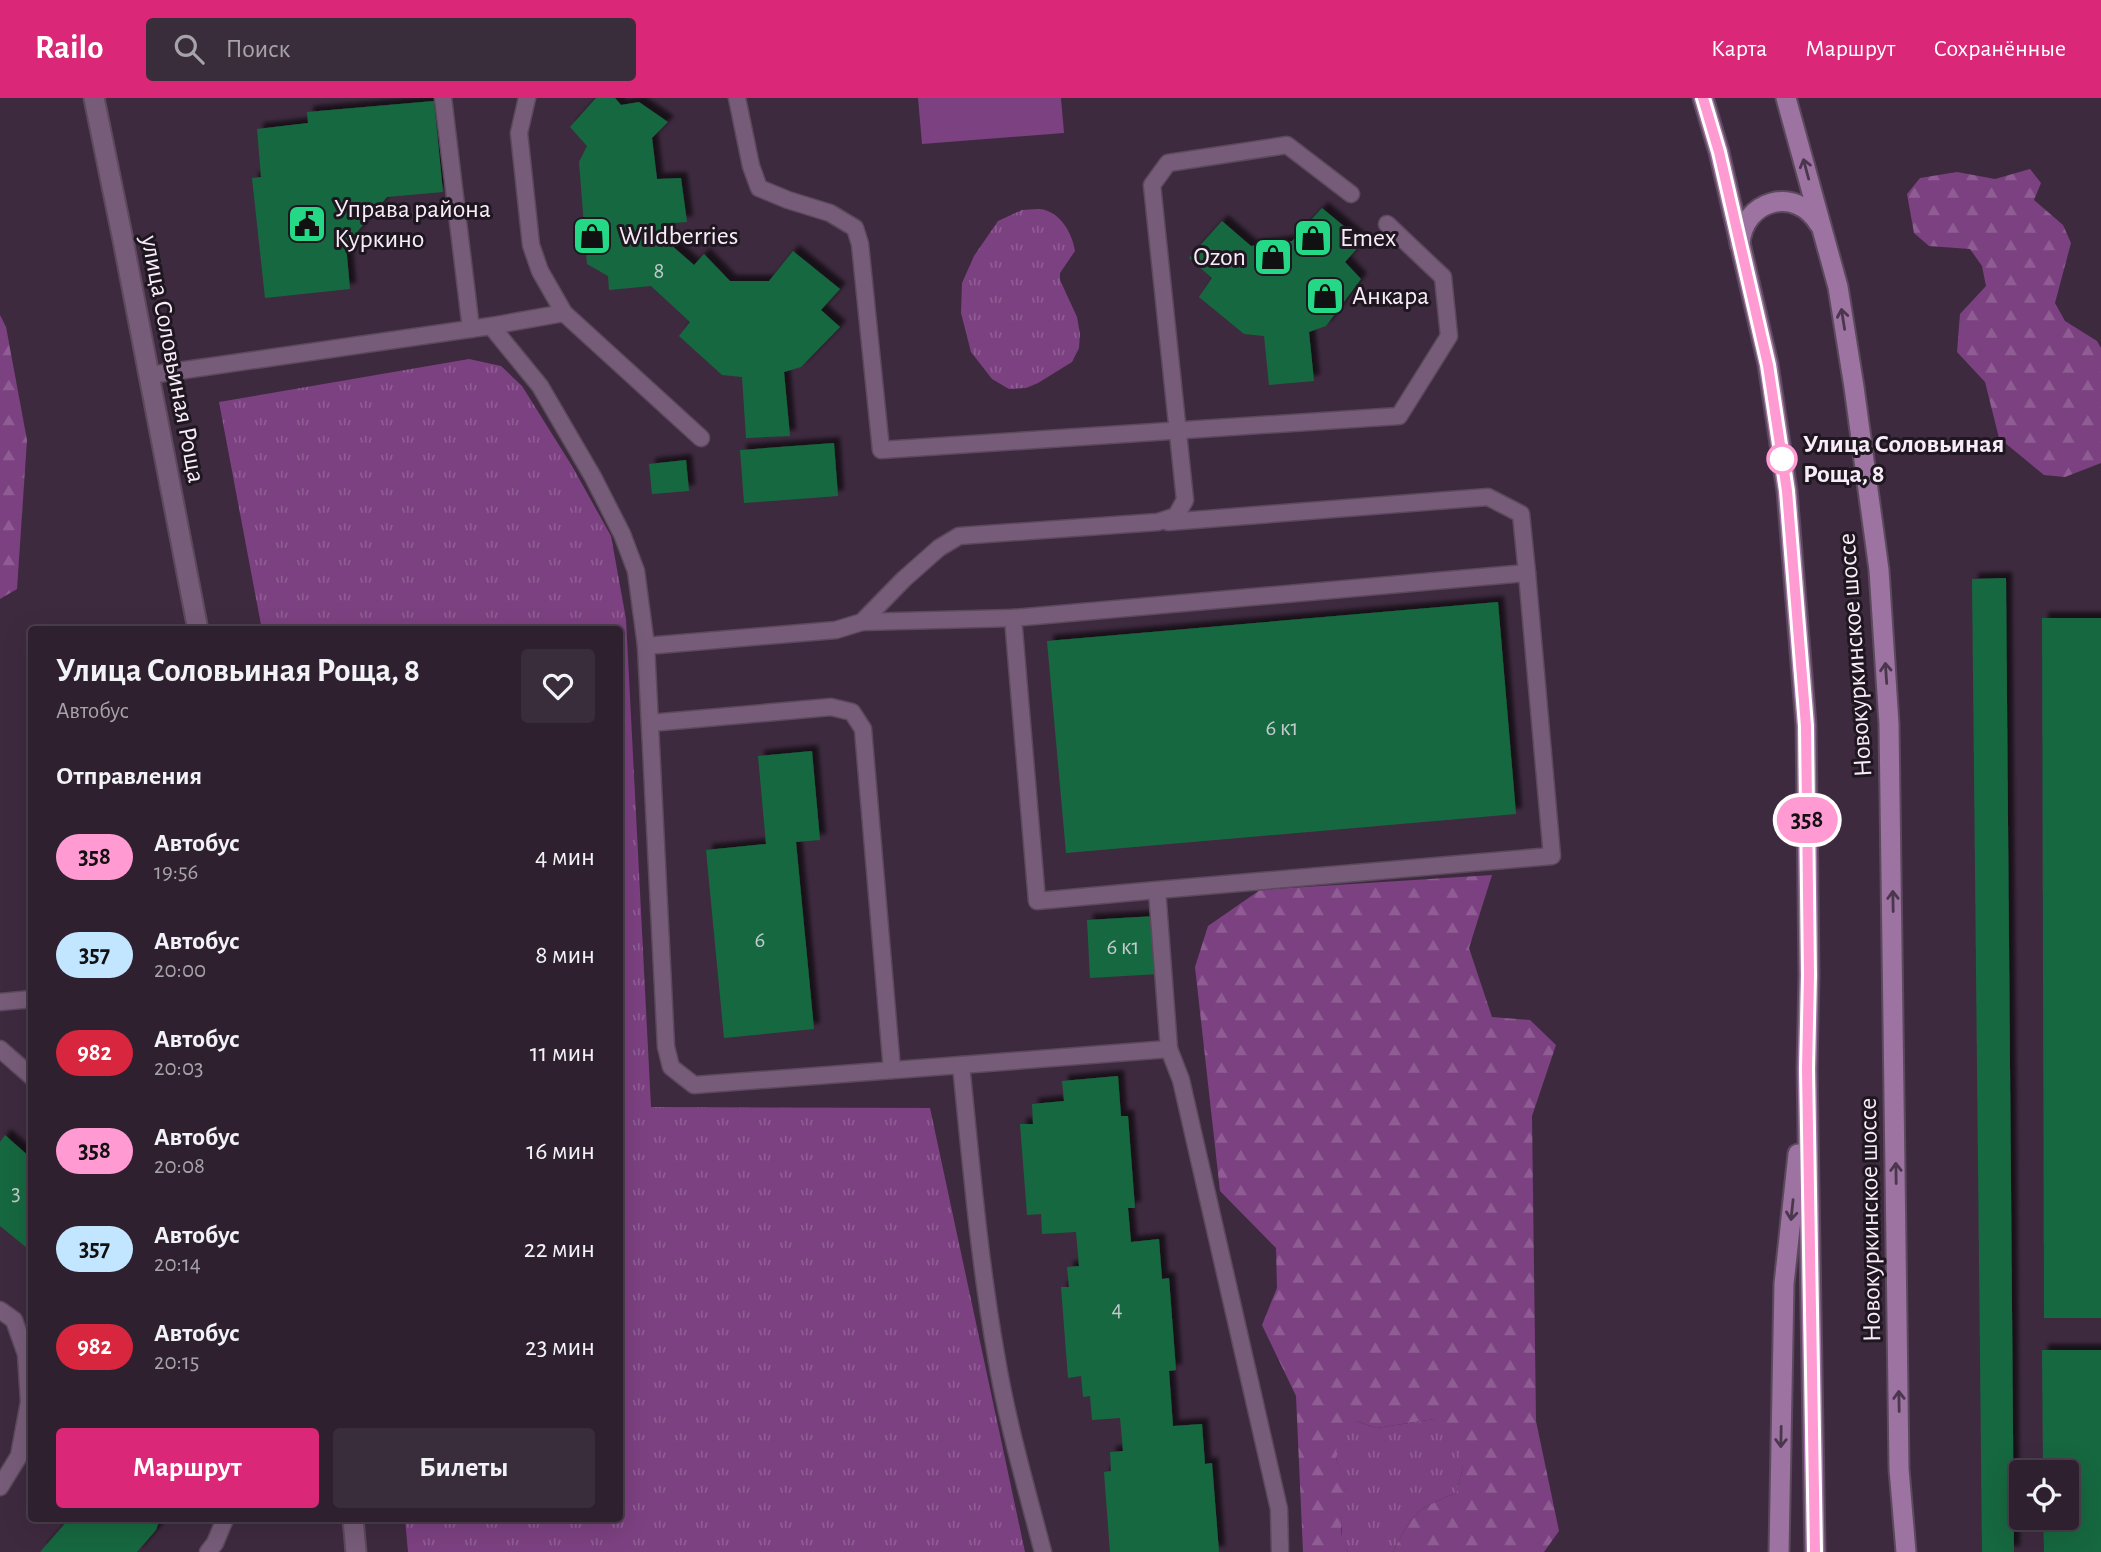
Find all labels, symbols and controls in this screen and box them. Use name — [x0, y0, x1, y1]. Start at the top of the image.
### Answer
search box — [146, 18, 636, 81]
icon: search — [170, 30, 208, 68]
text: Railo — [35, 32, 104, 65]
text: Поиск — [226, 36, 291, 62]
text: Карта — [1711, 37, 1767, 61]
text: Маршрут — [1805, 37, 1895, 61]
text: Сохранённые — [1933, 37, 2066, 61]
one-way arrow — [1799, 158, 1812, 180]
place label: Управа района Куркино — [334, 196, 491, 252]
public building icon: Управа района Куркино — [286, 203, 328, 245]
shop icon: Wildberries — [571, 215, 613, 257]
shop icon: Emex — [1292, 217, 1334, 259]
place label: Wildberries — [619, 223, 738, 249]
place label: Emex — [1340, 225, 1396, 251]
street label: улица Соловьиная Роща — [136, 232, 210, 485]
shop icon: Ozon — [1252, 236, 1294, 278]
place label: Ozon — [1193, 244, 1246, 270]
house number: 8 — [654, 260, 664, 283]
shop icon: Анкара — [1304, 275, 1346, 317]
place label: Анкара — [1352, 283, 1429, 309]
one-way arrow — [1836, 309, 1849, 331]
place label: Улица Соловьиная Роща, 8 — [1803, 431, 2004, 487]
marker: Улица Соловьиная Роща, 8 — [1767, 444, 1797, 474]
street label: Новокуркинское шоссе — [1834, 532, 1876, 778]
button: heart — [521, 649, 595, 723]
text: Улица Соловьиная Роща, 8 — [56, 655, 420, 688]
one-way arrow — [1879, 663, 1892, 685]
text: Автобус — [56, 700, 129, 723]
house number: 6 к1 — [1265, 717, 1299, 740]
text: Отправления — [56, 763, 202, 789]
line badge: 358 — [1767, 797, 1847, 843]
text: 358 — [1791, 808, 1823, 832]
text: Автобус — [154, 830, 240, 856]
text: 4 мин — [535, 844, 595, 870]
text: 358 — [78, 845, 111, 869]
text: 19:56 — [154, 861, 198, 884]
one-way arrow — [1886, 890, 1899, 913]
text: Автобус — [154, 928, 240, 954]
house number: 6 — [755, 929, 765, 952]
house number: 6 к1 — [1106, 936, 1140, 959]
text: 8 мин — [535, 942, 595, 968]
text: 357 — [79, 943, 110, 967]
text: 20:00 — [154, 959, 206, 982]
text: Автобус — [154, 1026, 240, 1052]
text: 11 мин — [530, 1040, 595, 1066]
text: 982 — [77, 1041, 112, 1065]
text: 20:03 — [154, 1057, 204, 1080]
street label: Новокуркинское шоссе — [1855, 1098, 1885, 1342]
text: Автобус — [154, 1124, 240, 1150]
text: 16 мин — [526, 1138, 595, 1164]
text: 358 — [78, 1139, 111, 1163]
text: 20:08 — [154, 1155, 205, 1178]
one-way arrow — [1889, 1162, 1903, 1185]
house number: 3 — [11, 1182, 21, 1205]
one-way arrow — [1785, 1198, 1798, 1221]
text: Автобус — [154, 1222, 240, 1248]
text: 22 мин — [524, 1236, 595, 1262]
text: 357 — [79, 1237, 110, 1261]
text: 20:14 — [154, 1253, 201, 1276]
house number: 4 — [1111, 1298, 1123, 1321]
text: Автобус — [154, 1320, 240, 1346]
text: 23 мин — [525, 1334, 595, 1360]
text: 982 — [77, 1335, 112, 1359]
text: 20:15 — [154, 1351, 199, 1374]
one-way arrow — [1892, 1390, 1906, 1413]
one-way arrow — [1774, 1426, 1788, 1449]
button: Маршрут — [56, 1428, 319, 1508]
button: Билеты — [333, 1428, 595, 1508]
map controls — [2009, 1460, 2079, 1530]
button: locate — [2009, 1460, 2079, 1530]

